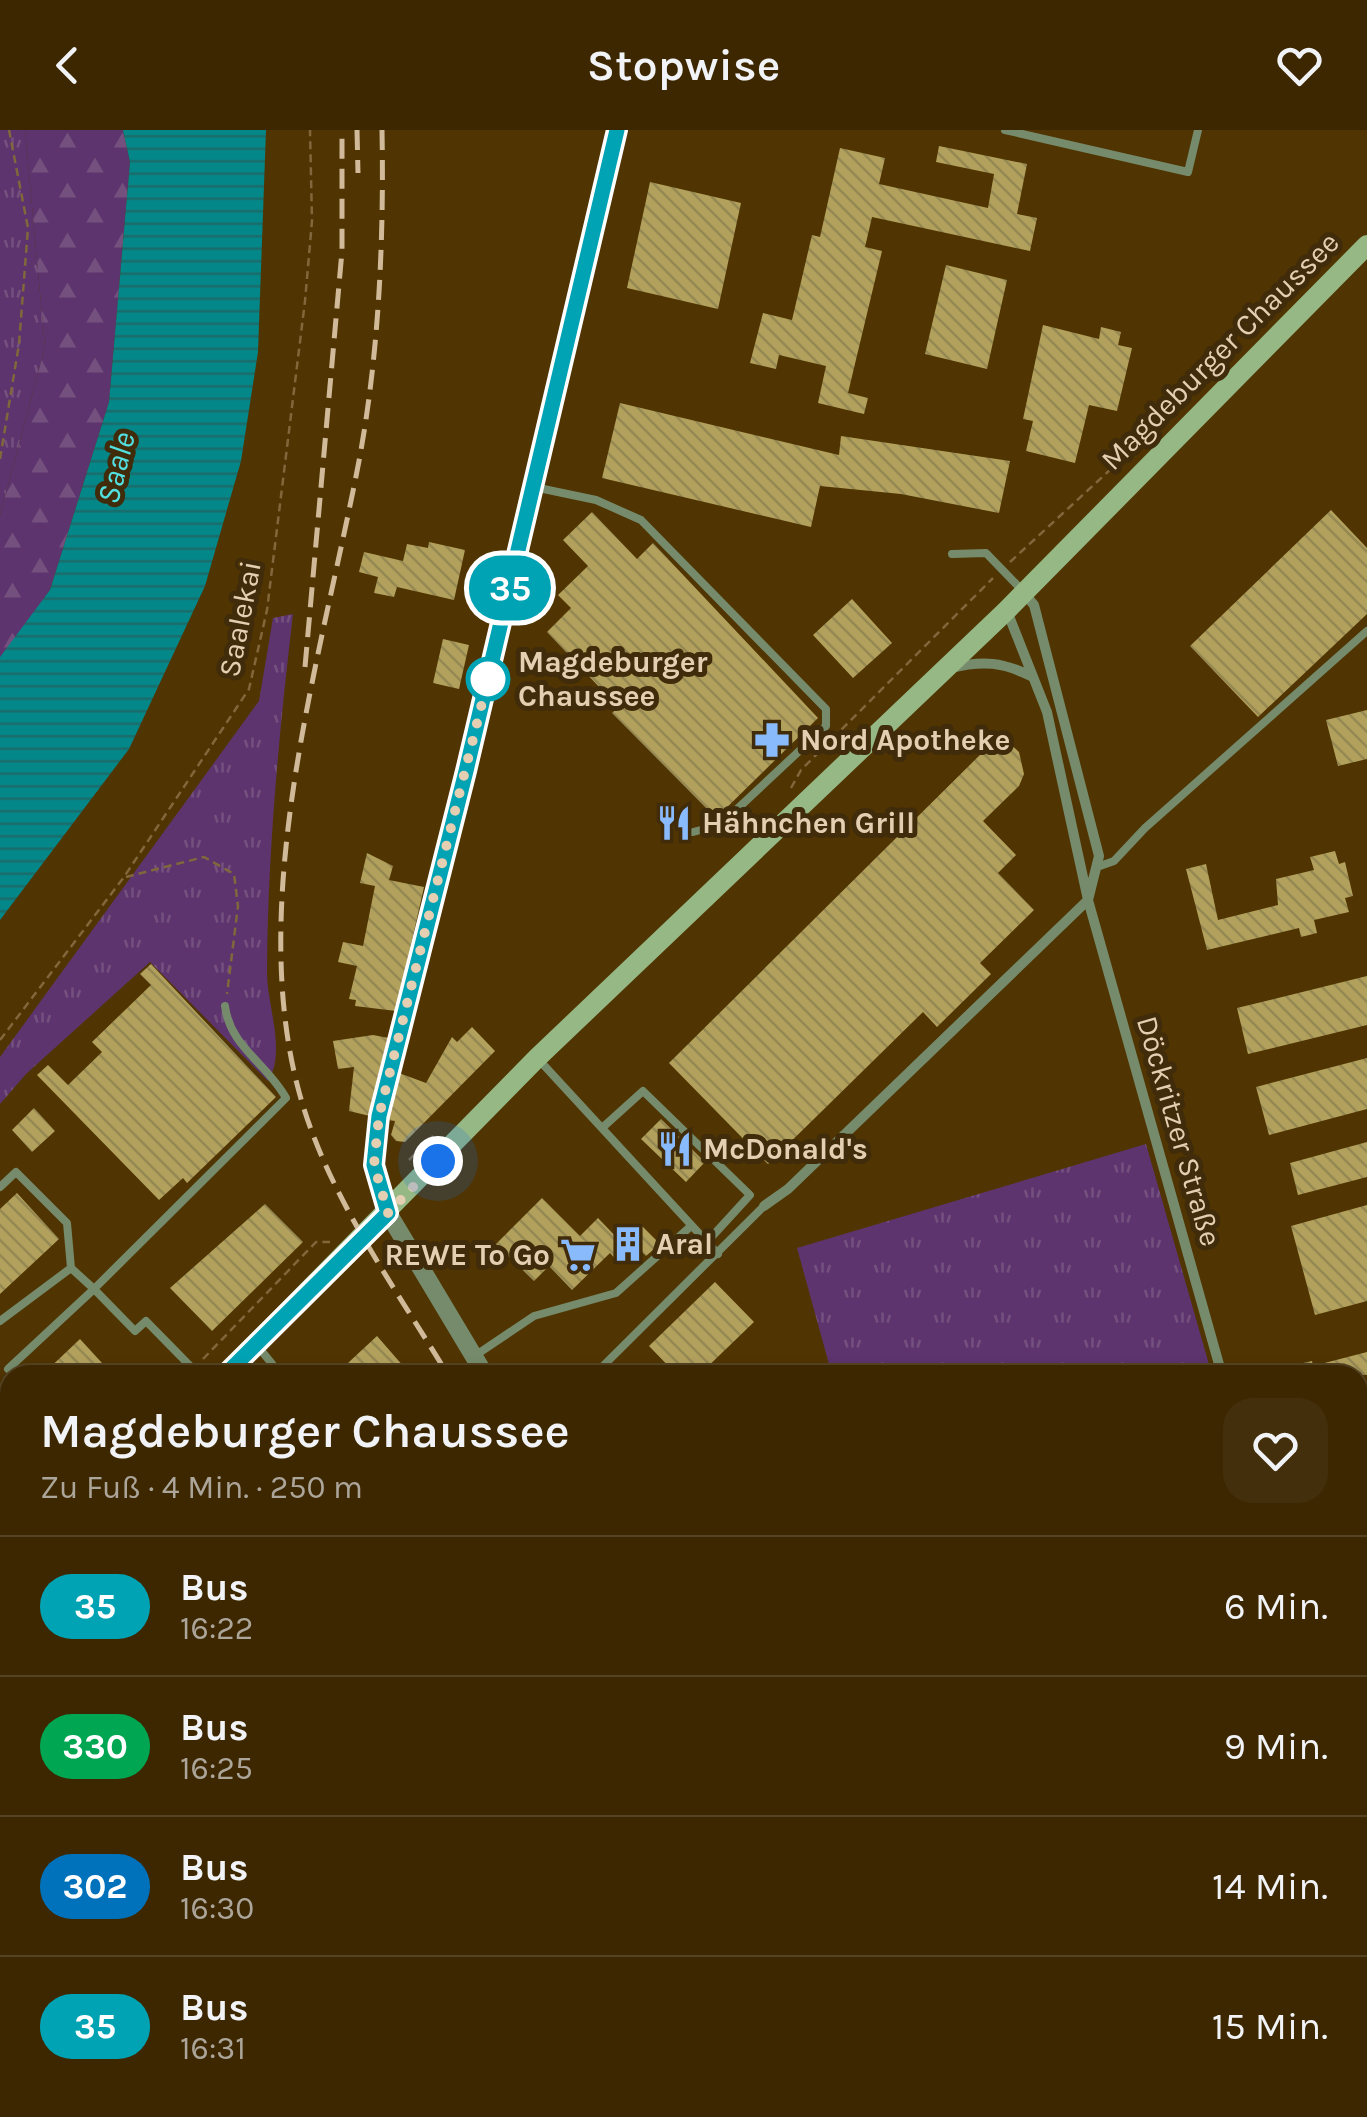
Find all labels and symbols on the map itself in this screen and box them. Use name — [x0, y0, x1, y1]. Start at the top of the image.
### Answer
street label: Magdeburger Chaussee — [1093, 224, 1347, 478]
water label: Saale — [89, 428, 143, 508]
line badge: 35 — [465, 556, 555, 620]
street label: Saalekai — [211, 558, 269, 680]
place label: Magdeburger Chaussee — [518, 644, 708, 714]
marker: Magdeburger Chaussee — [467, 658, 509, 700]
pharmacy icon: Nord Apotheke — [753, 721, 791, 759]
place label: Nord Apotheke — [800, 722, 1010, 758]
restaurant icon: Hähnchen Grill — [655, 804, 693, 842]
place label: Hähnchen Grill — [702, 805, 915, 841]
street label: Döckritzer Straße — [1129, 1012, 1229, 1250]
restaurant icon: McDonald's — [656, 1130, 694, 1168]
place label: McDonald's — [703, 1131, 868, 1167]
your location — [413, 1136, 463, 1186]
building icon: Aral — [609, 1225, 647, 1263]
place label: Aral — [656, 1226, 713, 1262]
supermarket icon: REWE To Go — [559, 1236, 597, 1274]
place label: REWE To Go — [384, 1237, 550, 1273]

